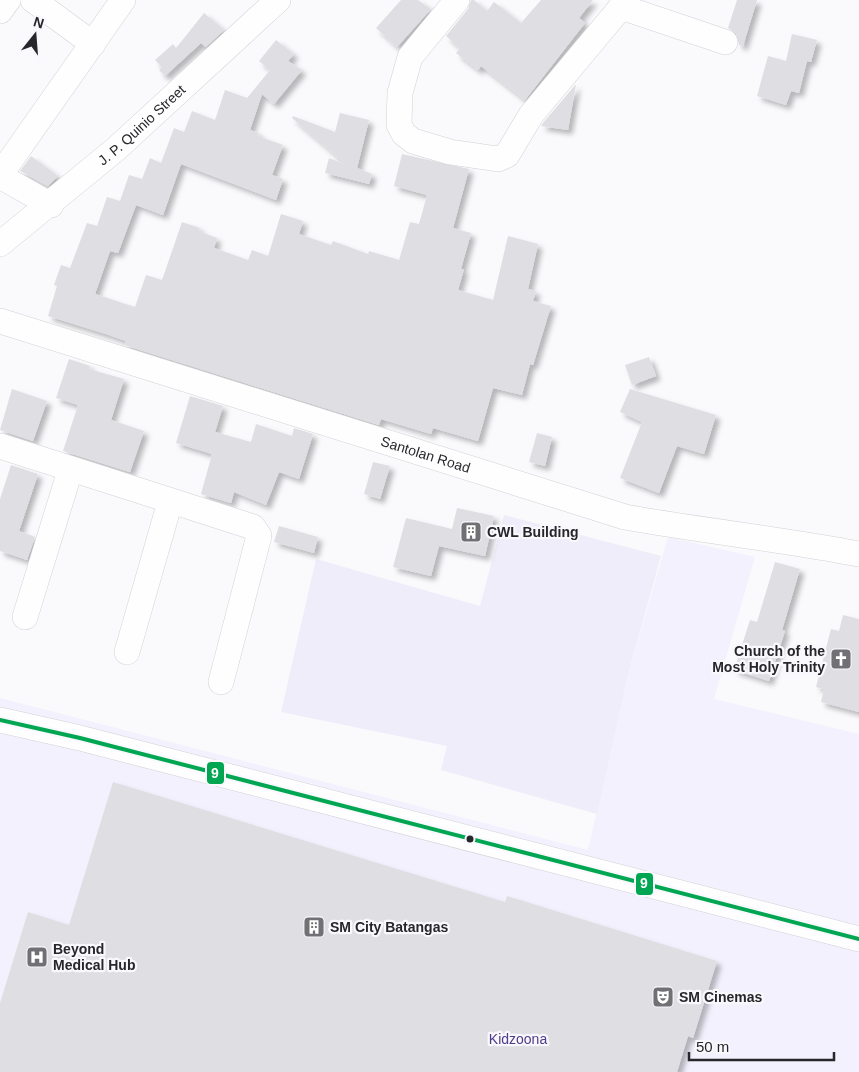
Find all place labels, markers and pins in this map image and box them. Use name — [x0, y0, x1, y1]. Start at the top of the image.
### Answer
building icon: CWL Building — [459, 520, 483, 544]
place label: CWL Building — [487, 524, 579, 540]
place label: Church of the Most Holy Trinity — [712, 643, 825, 675]
church icon: Church of the Most Holy Trinity — [829, 647, 853, 671]
unlabelled marker — [465, 834, 475, 844]
building icon: SM City Batangas — [302, 915, 326, 939]
place label: SM City Batangas — [330, 919, 448, 935]
place label: Beyond Medical Hub — [53, 941, 135, 973]
hospital icon: Beyond Medical Hub — [25, 945, 49, 969]
theatre icon: SM Cinemas — [651, 985, 675, 1009]
place label: SM Cinemas — [679, 989, 762, 1005]

